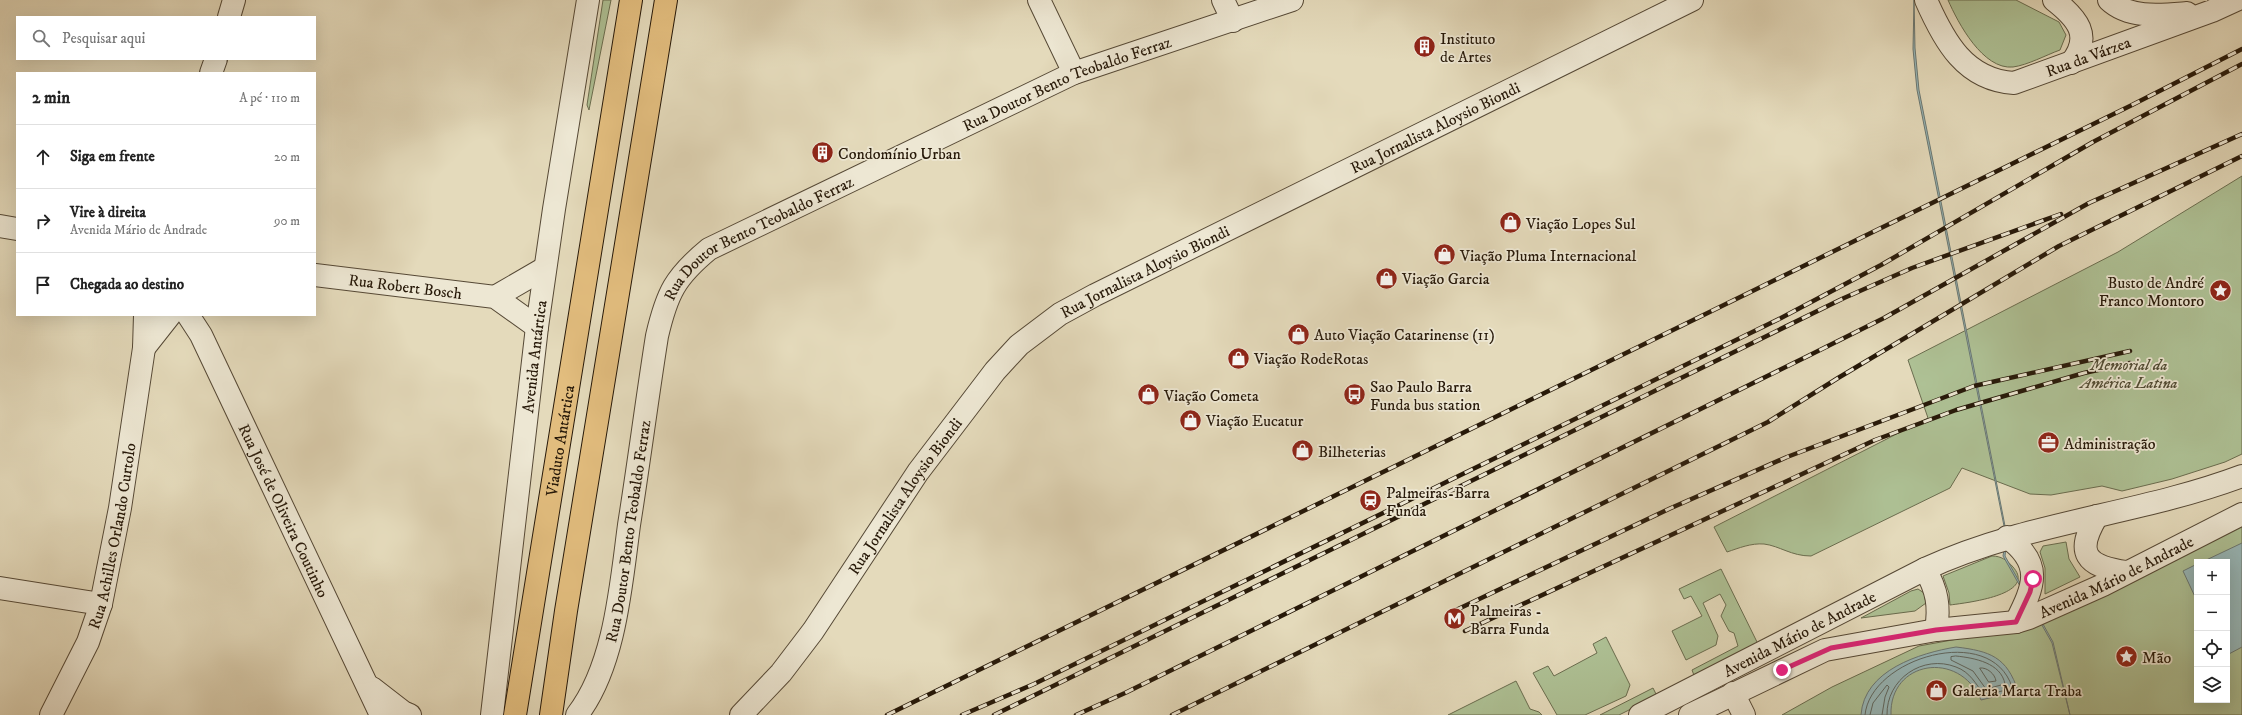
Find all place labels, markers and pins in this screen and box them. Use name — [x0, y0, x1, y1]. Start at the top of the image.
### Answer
place label: Instituto de Artes — [1440, 29, 1495, 67]
building icon: Instituto de Artes — [1412, 34, 1438, 60]
building icon: Condomínio Urban — [809, 140, 835, 166]
place label: Condomínio Urban — [838, 144, 962, 164]
shop icon: Viação Lopes Sul — [1497, 210, 1523, 236]
place label: Viação Lopes Sul — [1525, 214, 1636, 234]
shop icon: Viação Pluma Internacional — [1432, 242, 1458, 268]
place label: Viação Pluma Internacional — [1459, 246, 1636, 266]
shop icon: Viação Garcia — [1374, 265, 1400, 291]
place label: Viação Garcia — [1401, 269, 1490, 289]
place label: Busto de André Franco Montoro — [2099, 273, 2204, 311]
place icon: Busto de André Franco Montoro — [2207, 278, 2233, 304]
shop icon: Auto Viação Catarinense (11) — [1285, 321, 1311, 347]
place label: Auto Viação Catarinense (11) — [1314, 325, 1495, 345]
shop icon: Viação RodeRotas — [1225, 345, 1251, 371]
place label: Viação RodeRotas — [1253, 349, 1368, 369]
place label: Sao Paulo Barra Funda bus station — [1370, 377, 1481, 415]
shop icon: Viação Cometa — [1136, 382, 1162, 408]
bus stop icon: Sao Paulo Barra Funda bus station — [1342, 382, 1368, 408]
place label: Viação Cometa — [1163, 386, 1259, 406]
shop icon: Viação Eucatur — [1178, 407, 1204, 433]
place label: Viação Eucatur — [1205, 411, 1303, 431]
office icon: Administração — [2036, 430, 2062, 456]
place label: Administração — [2064, 434, 2156, 454]
shop icon: Bilheterias — [1290, 438, 1316, 464]
place label: Bilheterias — [1318, 442, 1386, 462]
place label: Palmeiras-Barra Funda — [1386, 483, 1490, 521]
station icon: Palmeiras-Barra Funda — [1357, 488, 1383, 514]
place label: Palmeiras - Barra Funda — [1470, 601, 1549, 639]
metro station icon: Palmeiras - Barra Funda — [1442, 606, 1468, 632]
place icon: Mão — [2113, 644, 2139, 670]
place label: Mão — [2142, 648, 2171, 668]
shop icon: Galeria Marta Traba — [1924, 677, 1950, 703]
place label: Galeria Marta Traba — [1952, 681, 2082, 701]

